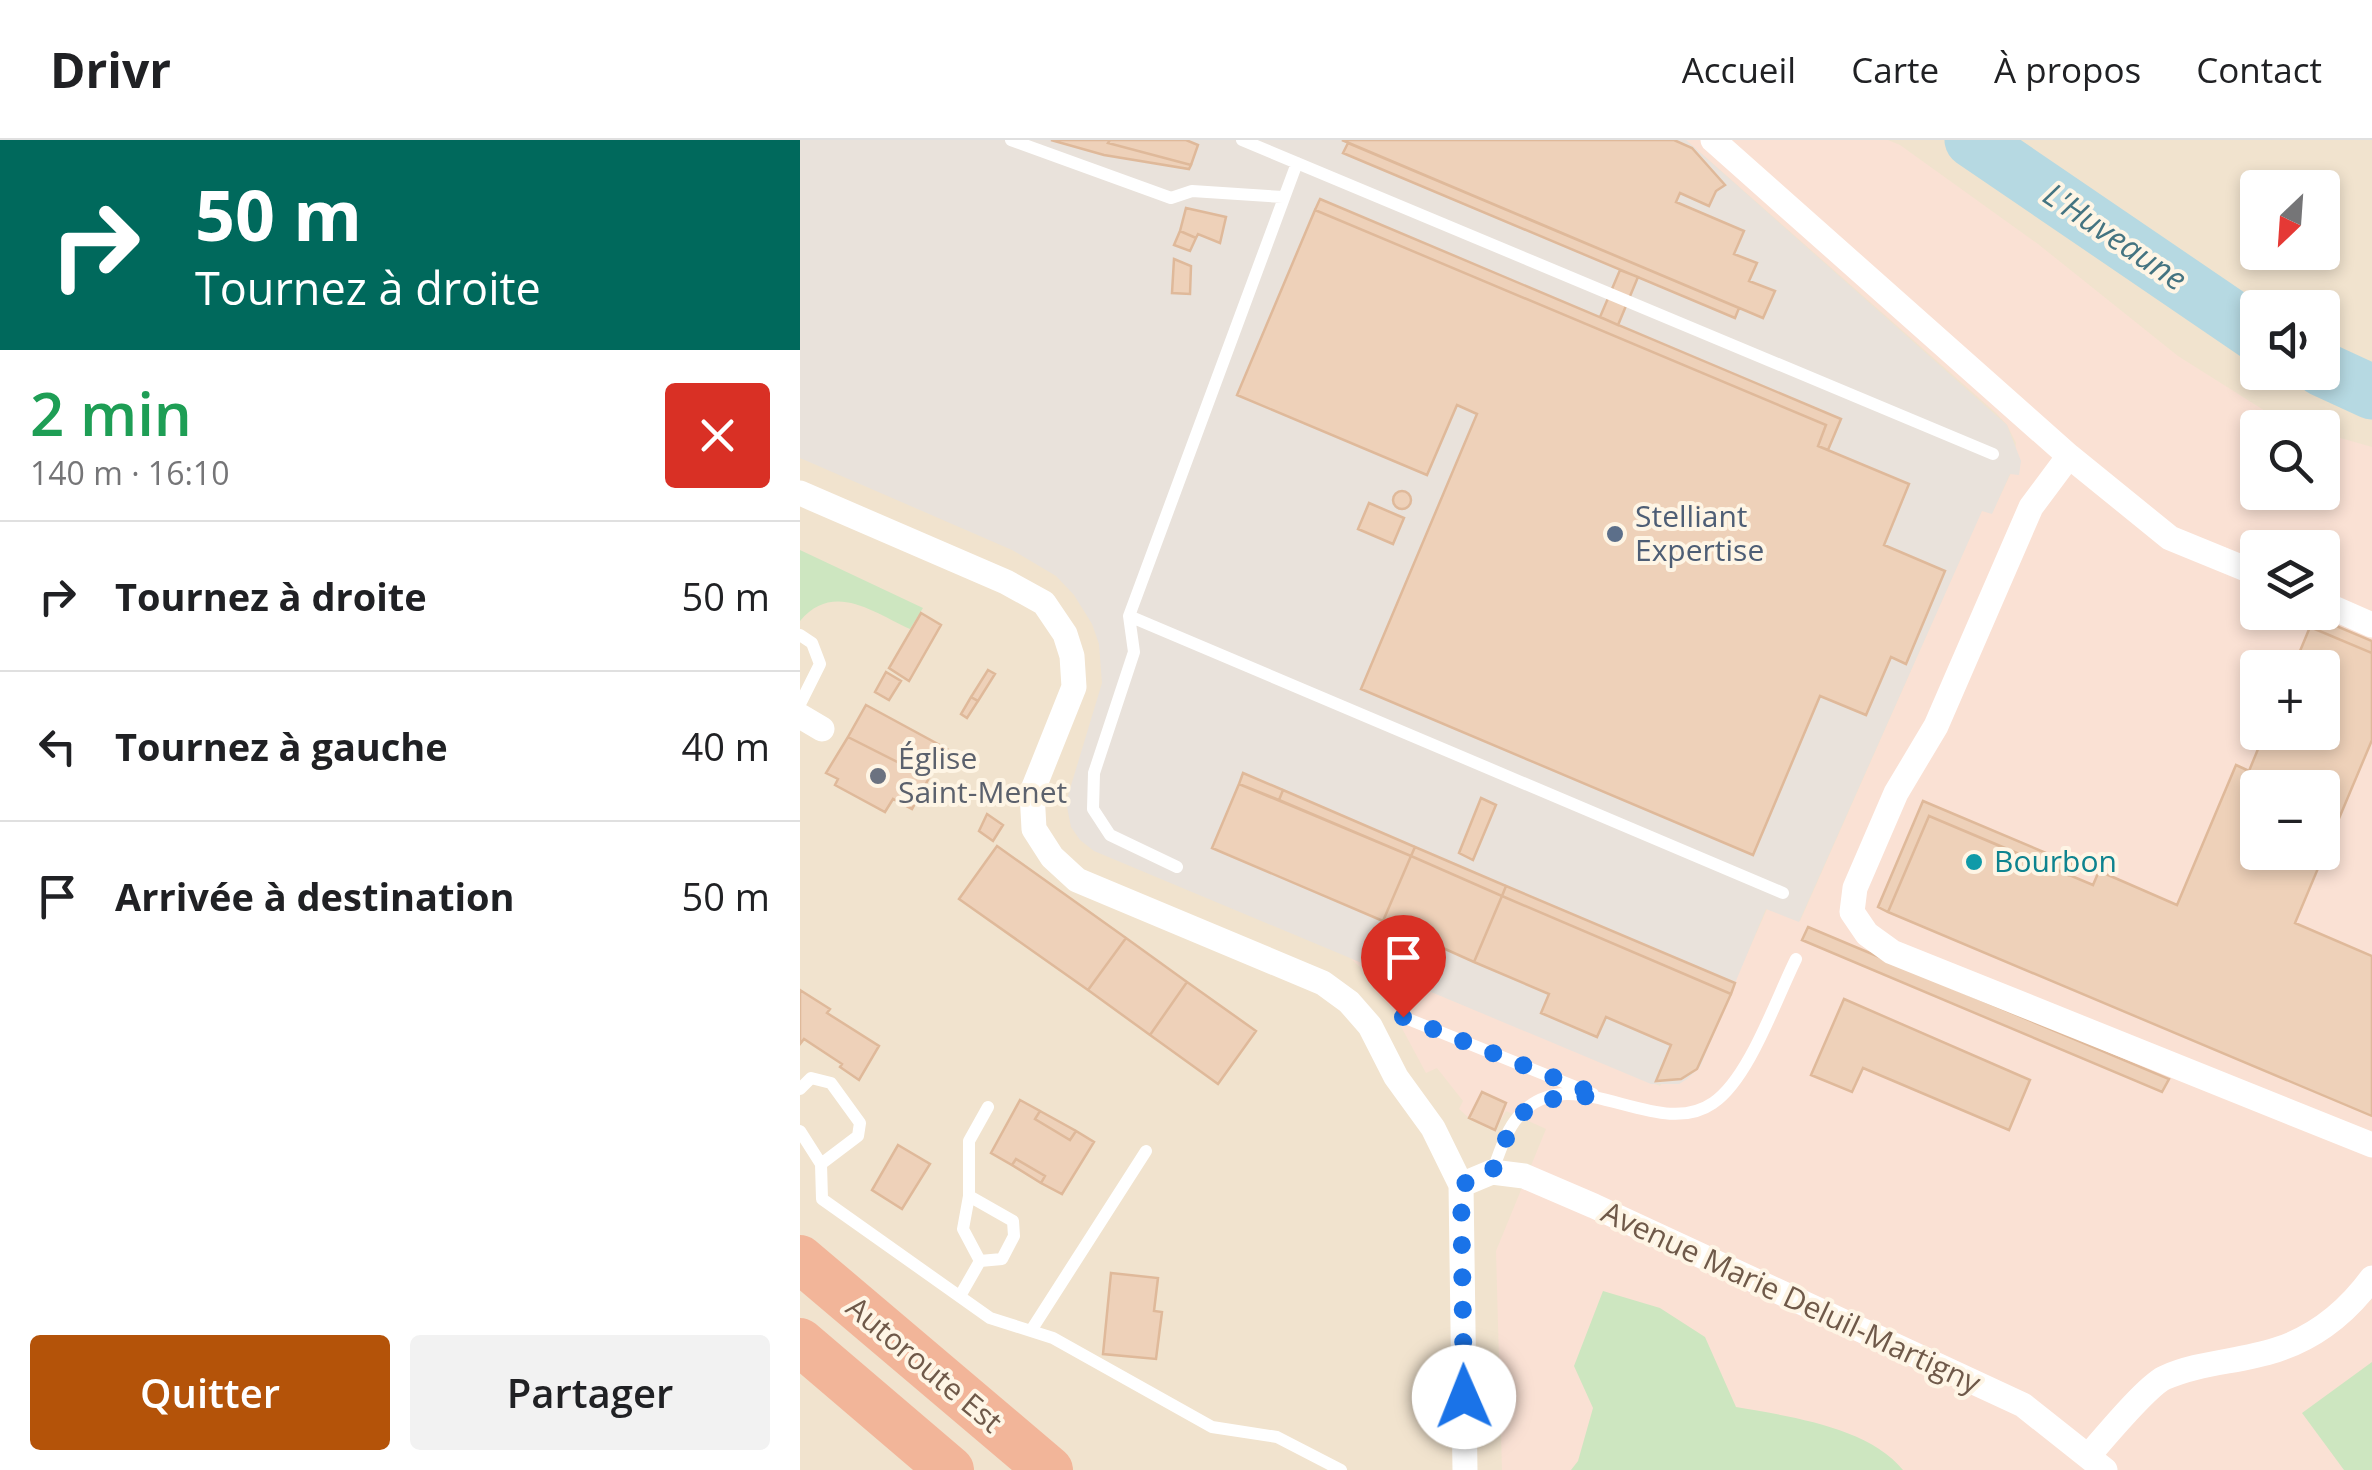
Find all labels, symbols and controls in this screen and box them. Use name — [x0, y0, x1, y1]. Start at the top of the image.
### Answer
text: Drivr — [50, 37, 171, 102]
text: Accueil — [1682, 46, 1796, 93]
text: Carte — [1851, 46, 1939, 93]
text: À propos — [1994, 46, 2141, 93]
text: Contact — [2196, 46, 2322, 93]
text: 50 m — [195, 166, 362, 262]
north arrow — [2240, 170, 2340, 270]
map controls — [2240, 170, 2340, 870]
water label: L'Huveaune — [2036, 172, 2196, 299]
icon: right — [30, 180, 160, 310]
text: Tournez à droite — [195, 257, 541, 318]
button: sound — [2240, 290, 2340, 390]
text: 2 min — [30, 372, 192, 454]
button: close — [665, 383, 770, 488]
button: search — [2240, 410, 2340, 510]
text: 140 m · 16:10 — [30, 451, 229, 494]
place label: Stelliant Expertise — [1635, 495, 1764, 570]
marker: Stelliant Expertise — [1604, 523, 1626, 545]
button: layers — [2240, 530, 2340, 630]
icon: right — [30, 569, 85, 624]
text: Tournez à droite — [115, 570, 427, 622]
text: 50 m — [681, 570, 770, 622]
button: + — [2240, 650, 2340, 750]
icon: left — [30, 719, 85, 774]
text: Tournez à gauche — [115, 720, 448, 772]
text: 40 m — [681, 720, 770, 772]
place label: Église Saint-Menet — [898, 737, 1067, 812]
marker: Église Saint-Menet — [867, 765, 889, 787]
button: − — [2240, 770, 2340, 870]
place label: Bourbon — [1994, 840, 2117, 881]
marker: Bourbon — [1963, 851, 1985, 873]
icon: arrive — [30, 869, 85, 924]
text: Arrivée à destination — [115, 870, 515, 922]
text: 50 m — [681, 870, 770, 922]
pin — [1361, 915, 1446, 1018]
icon: arrive — [1376, 930, 1431, 985]
street label: Avenue Marie Deluil-Martigny — [1596, 1191, 1989, 1403]
street label: Autoroute Est — [838, 1286, 1012, 1441]
button: Quitter — [30, 1335, 390, 1450]
button: Partager — [410, 1335, 770, 1450]
position arrow — [1412, 1345, 1516, 1449]

